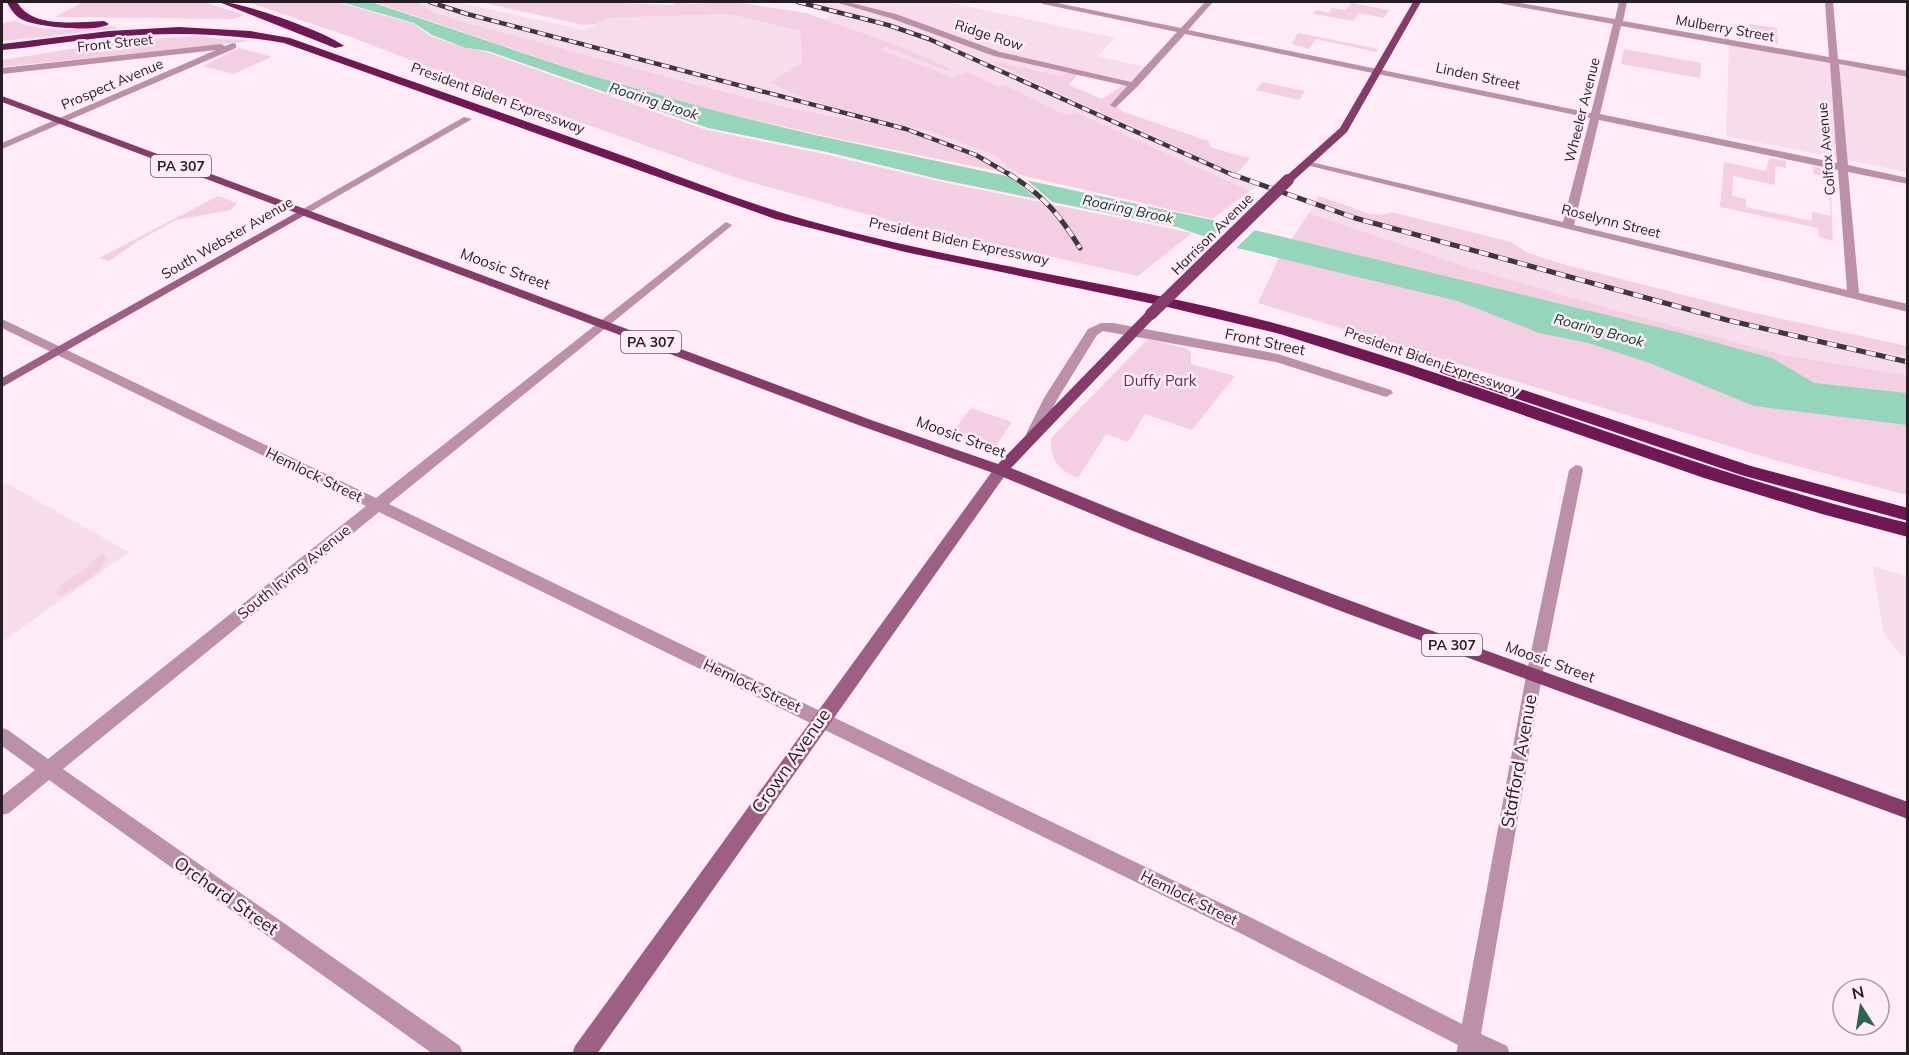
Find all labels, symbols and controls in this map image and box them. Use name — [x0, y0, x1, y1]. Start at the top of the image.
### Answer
street label: Mulberry Street — [1674, 10, 1776, 46]
street label: Ridge Row — [953, 16, 1025, 54]
street label: Front Street — [76, 30, 154, 56]
street label: Prospect Avenue — [58, 54, 166, 114]
street label: Wheeler Avenue — [1560, 56, 1604, 164]
street label: President Biden Expressway — [409, 58, 588, 138]
street label: Linden Street — [1434, 58, 1522, 94]
water label: Roaring Brook — [607, 78, 701, 124]
street label: Colfax Avenue — [1813, 102, 1839, 196]
road number: PA 307 — [151, 155, 211, 177]
street label: Harrison Avenue — [1167, 189, 1257, 279]
water label: Roaring Brook — [1081, 191, 1176, 228]
street label: South Webster Avenue — [158, 193, 296, 283]
street label: Roselynn Street — [1560, 200, 1663, 242]
street label: President Biden Expressway — [867, 213, 1051, 269]
street label: Moosic Street — [458, 244, 553, 294]
water label: Roaring Brook — [1552, 309, 1647, 351]
street label: President Biden Expressway — [1342, 323, 1522, 400]
street label: Front Street — [1223, 324, 1307, 359]
road number: PA 307 — [621, 331, 681, 353]
park label: Duffy Park — [1123, 371, 1197, 390]
street label: Moosic Street — [914, 412, 1009, 462]
street label: Hemlock Street — [263, 443, 366, 506]
street label: South Irving Avenue — [233, 520, 354, 623]
road number: PA 307 — [1422, 634, 1482, 656]
street label: Moosic Street — [1503, 637, 1598, 687]
street label: Hemlock Street — [700, 655, 804, 716]
street label: Stafford Avenue — [1495, 693, 1542, 829]
street label: Crown Avenue — [746, 704, 835, 817]
street label: Orchard Street — [170, 851, 283, 940]
street label: Hemlock Street — [1138, 866, 1241, 929]
north arrow — [1831, 977, 1891, 1037]
text: N — [1850, 981, 1866, 1003]

